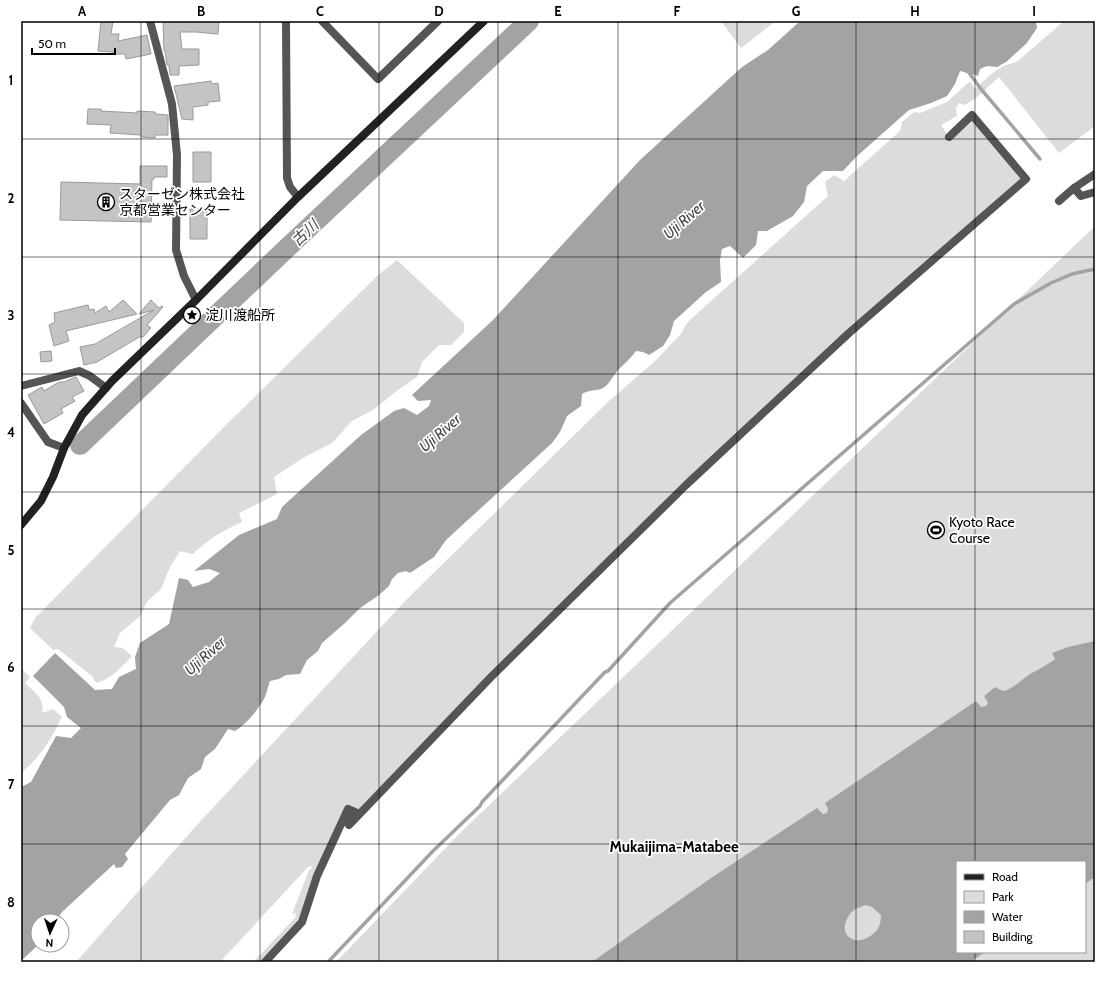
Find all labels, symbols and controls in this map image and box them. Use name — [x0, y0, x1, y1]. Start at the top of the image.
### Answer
text: A — [78, 3, 87, 19]
text: B — [197, 3, 205, 19]
text: C — [316, 3, 324, 19]
text: D — [434, 3, 444, 19]
text: E — [554, 3, 562, 19]
text: F — [674, 3, 681, 19]
text: G — [792, 3, 801, 19]
text: H — [910, 3, 920, 19]
text: I — [1032, 3, 1036, 19]
scale bar — [32, 30, 115, 56]
text: 50 m — [38, 36, 66, 51]
text: 1 — [9, 72, 13, 88]
place label: スターゼン株式会社 京都営業センター — [119, 185, 245, 219]
text: 2 — [8, 190, 15, 206]
building icon: スターゼン株式会社 京都営業センター — [96, 192, 116, 212]
water label: Uji River — [660, 196, 709, 243]
water label: 古川 — [288, 215, 324, 250]
place icon: 淀川渡船所 — [182, 305, 202, 325]
place label: 淀川渡船所 — [205, 306, 275, 324]
text: 3 — [7, 307, 15, 323]
water label: Uji River — [416, 409, 465, 456]
text: 4 — [7, 424, 15, 440]
place label: Kyoto Race Course — [949, 513, 1015, 547]
sports icon: Kyoto Race Course — [926, 520, 946, 540]
text: 5 — [8, 542, 15, 558]
water label: Uji River — [181, 632, 230, 679]
text: 6 — [7, 659, 15, 675]
text: 7 — [8, 776, 15, 792]
district label: Mukaijima-Matabee — [609, 838, 739, 856]
legend — [956, 861, 1086, 953]
text: Road — [992, 869, 1018, 884]
text: Park — [992, 889, 1014, 904]
text: 8 — [7, 894, 15, 910]
text: Water — [992, 909, 1023, 924]
north arrow — [30, 913, 70, 953]
text: Building — [992, 929, 1034, 944]
text: N — [45, 936, 54, 950]

